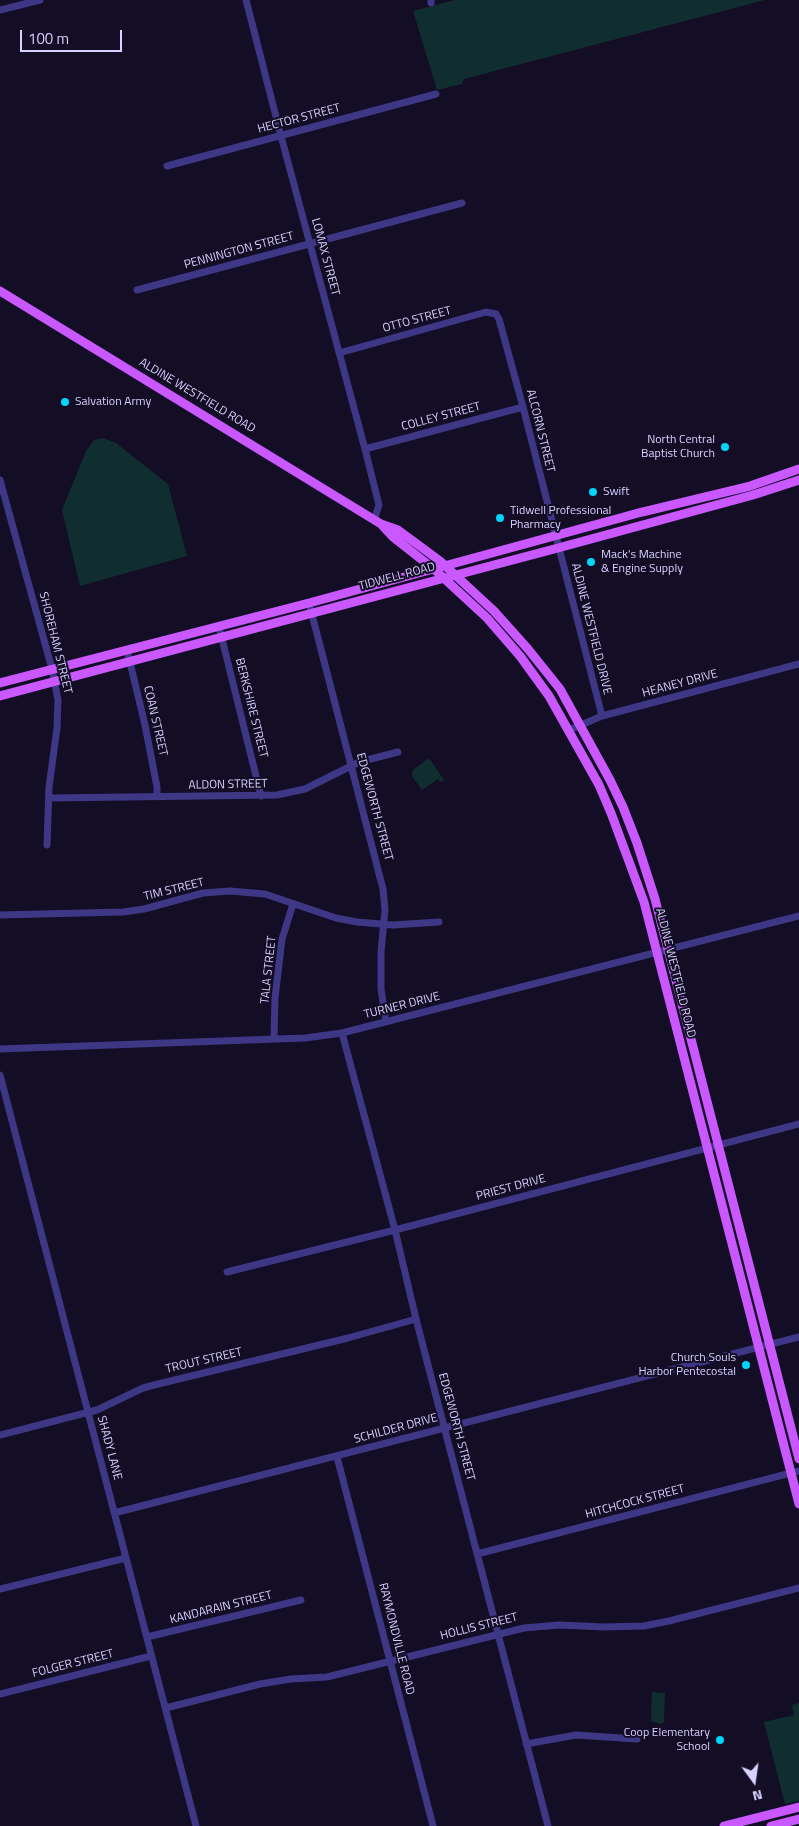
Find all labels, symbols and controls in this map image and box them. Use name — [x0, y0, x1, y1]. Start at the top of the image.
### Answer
scale bar — [22, 20, 125, 52]
text: 100 m — [28, 27, 69, 50]
street label: HECTOR STREET — [256, 101, 342, 137]
street label: LOMAX STREET — [308, 217, 342, 297]
street label: PENNINGTON STREET — [183, 229, 295, 273]
street label: OTTO STREET — [381, 304, 453, 336]
street label: ALDINE WESTFIELD ROAD — [136, 356, 258, 436]
street label: ALCORN STREET — [523, 388, 557, 474]
place label: Salvation Army — [75, 395, 151, 409]
marker: Salvation Army — [59, 396, 71, 408]
street label: COLLEY STREET — [400, 400, 482, 434]
place label: North Central Baptist Church — [641, 433, 715, 461]
marker: North Central Baptist Church — [719, 441, 731, 453]
place label: Swift — [603, 485, 629, 499]
marker: Swift — [587, 486, 599, 498]
place label: Tidwell Professional Pharmacy — [510, 504, 611, 532]
marker: Tidwell Professional Pharmacy — [494, 512, 506, 524]
place label: Mack's Machine & Engine Supply — [601, 548, 683, 576]
marker: Mack's Machine & Engine Supply — [585, 556, 597, 568]
street label: TIDWELL ROAD — [357, 560, 437, 594]
street label: ALDINE WESTFIELD DRIVE — [568, 562, 614, 696]
street label: SHOREHAM STREET — [35, 591, 75, 695]
street label: BERKSHIRE STREET — [232, 657, 270, 759]
street label: HEANEY DRIVE — [641, 667, 719, 701]
street label: COAN STREET — [140, 684, 170, 758]
street label: EDGEWORTH STREET — [353, 751, 395, 863]
street label: ALDON STREET — [188, 777, 268, 793]
street label: TIM STREET — [142, 876, 206, 904]
street label: ALDINE WESTFIELD ROAD — [652, 907, 698, 1039]
street label: TALA STREET — [258, 935, 280, 1005]
street label: TURNER DRIVE — [362, 990, 442, 1022]
street label: PRIEST DRIVE — [475, 1172, 547, 1204]
street label: TROUT STREET — [164, 1345, 244, 1377]
place label: Church Souls Harbor Pentecostal — [638, 1351, 736, 1379]
marker: Church Souls Harbor Pentecostal — [740, 1359, 752, 1371]
street label: EDGEWORTH STREET — [435, 1371, 477, 1483]
street label: SCHILDER DRIVE — [353, 1411, 439, 1447]
street label: SHADY LANE — [94, 1414, 124, 1482]
street label: HITCHCOCK STREET — [584, 1482, 686, 1522]
street label: RAYMONDVILLE ROAD — [375, 1582, 417, 1696]
street label: KANDARAIN STREET — [168, 1588, 274, 1628]
street label: HOLLIS STREET — [439, 1610, 519, 1644]
street label: FOLGER STREET — [31, 1647, 115, 1681]
place label: Coop Elementary School — [624, 1726, 710, 1754]
marker: Coop Elementary School — [714, 1734, 726, 1746]
north arrow — [729, 1756, 779, 1806]
text: N — [751, 1785, 765, 1807]

